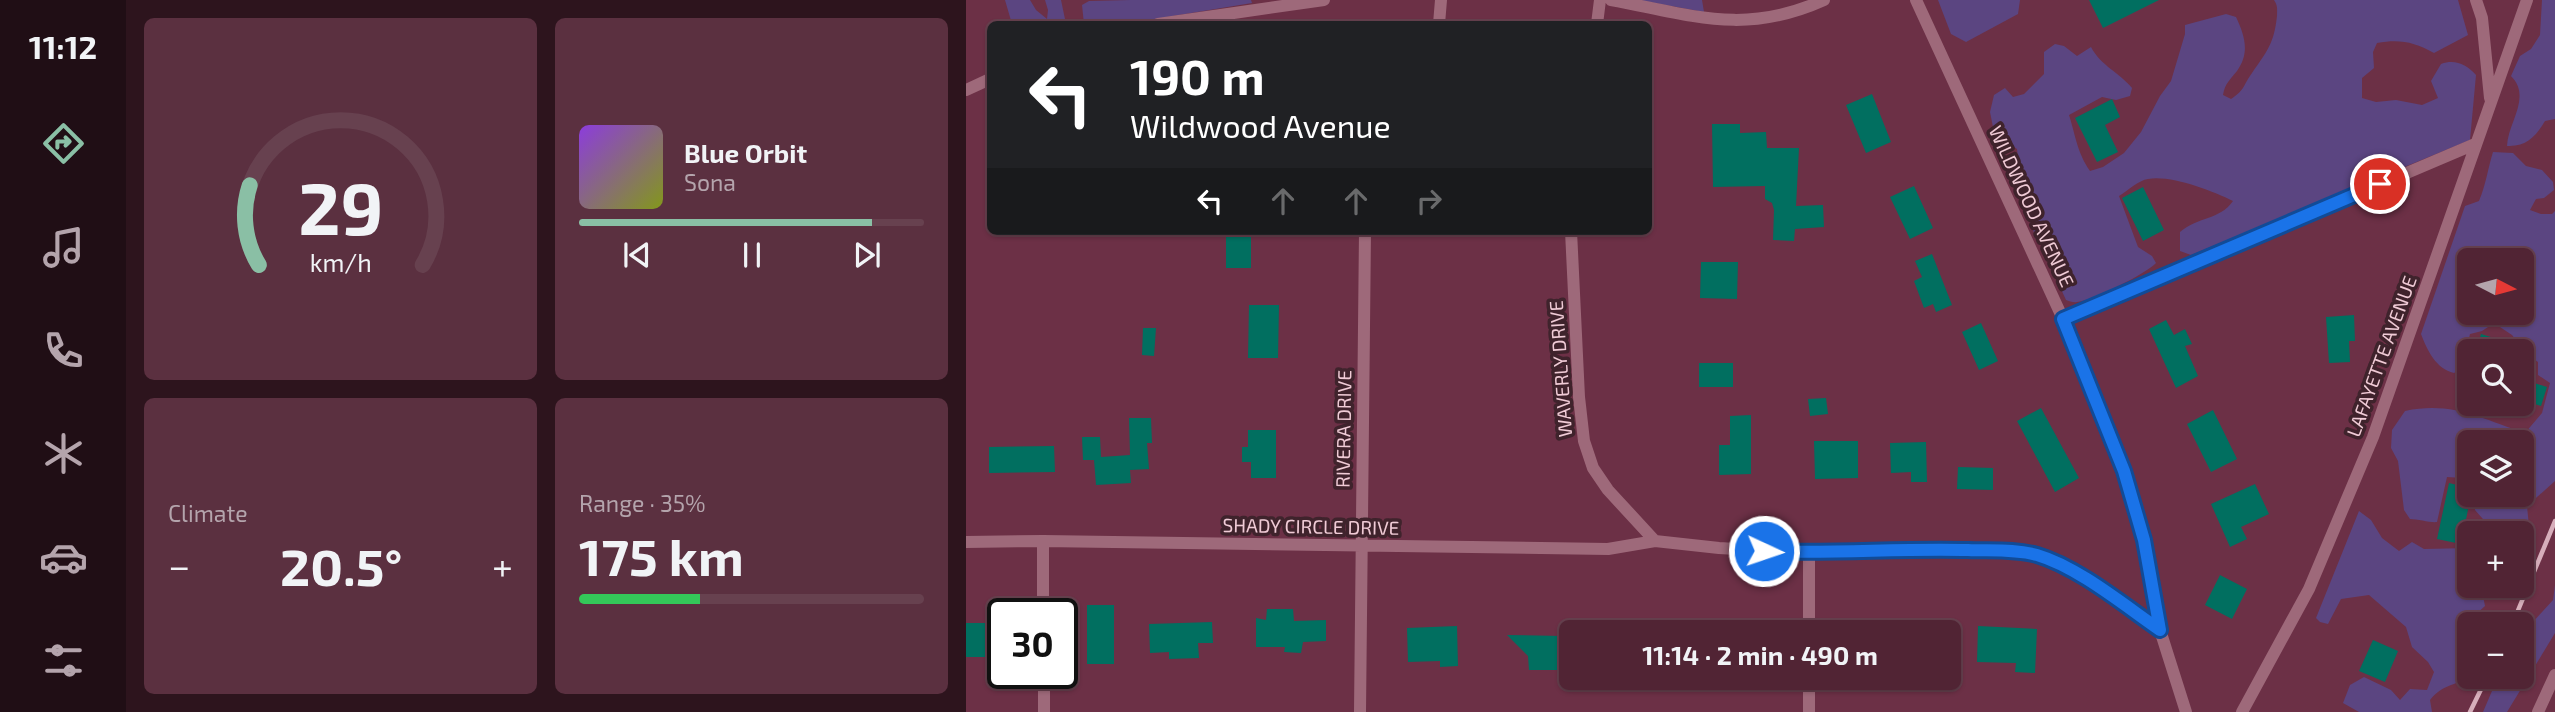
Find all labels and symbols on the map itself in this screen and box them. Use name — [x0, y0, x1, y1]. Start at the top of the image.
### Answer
street label: WILDWOOD AVENUE — [1985, 122, 2079, 290]
pin — [2350, 154, 2410, 214]
north arrow — [2457, 248, 2534, 326]
street label: LAFAYETTE AVENUE — [2341, 272, 2421, 440]
street label: WAVERLY DRIVE — [1544, 300, 1576, 438]
street label: RIVERA DRIVE — [1330, 370, 1356, 488]
street label: SHADY CIRCLE DRIVE — [1223, 513, 1399, 539]
position arrow — [1727, 514, 1801, 588]
speed limit sign: 30 — [987, 598, 1078, 689]

